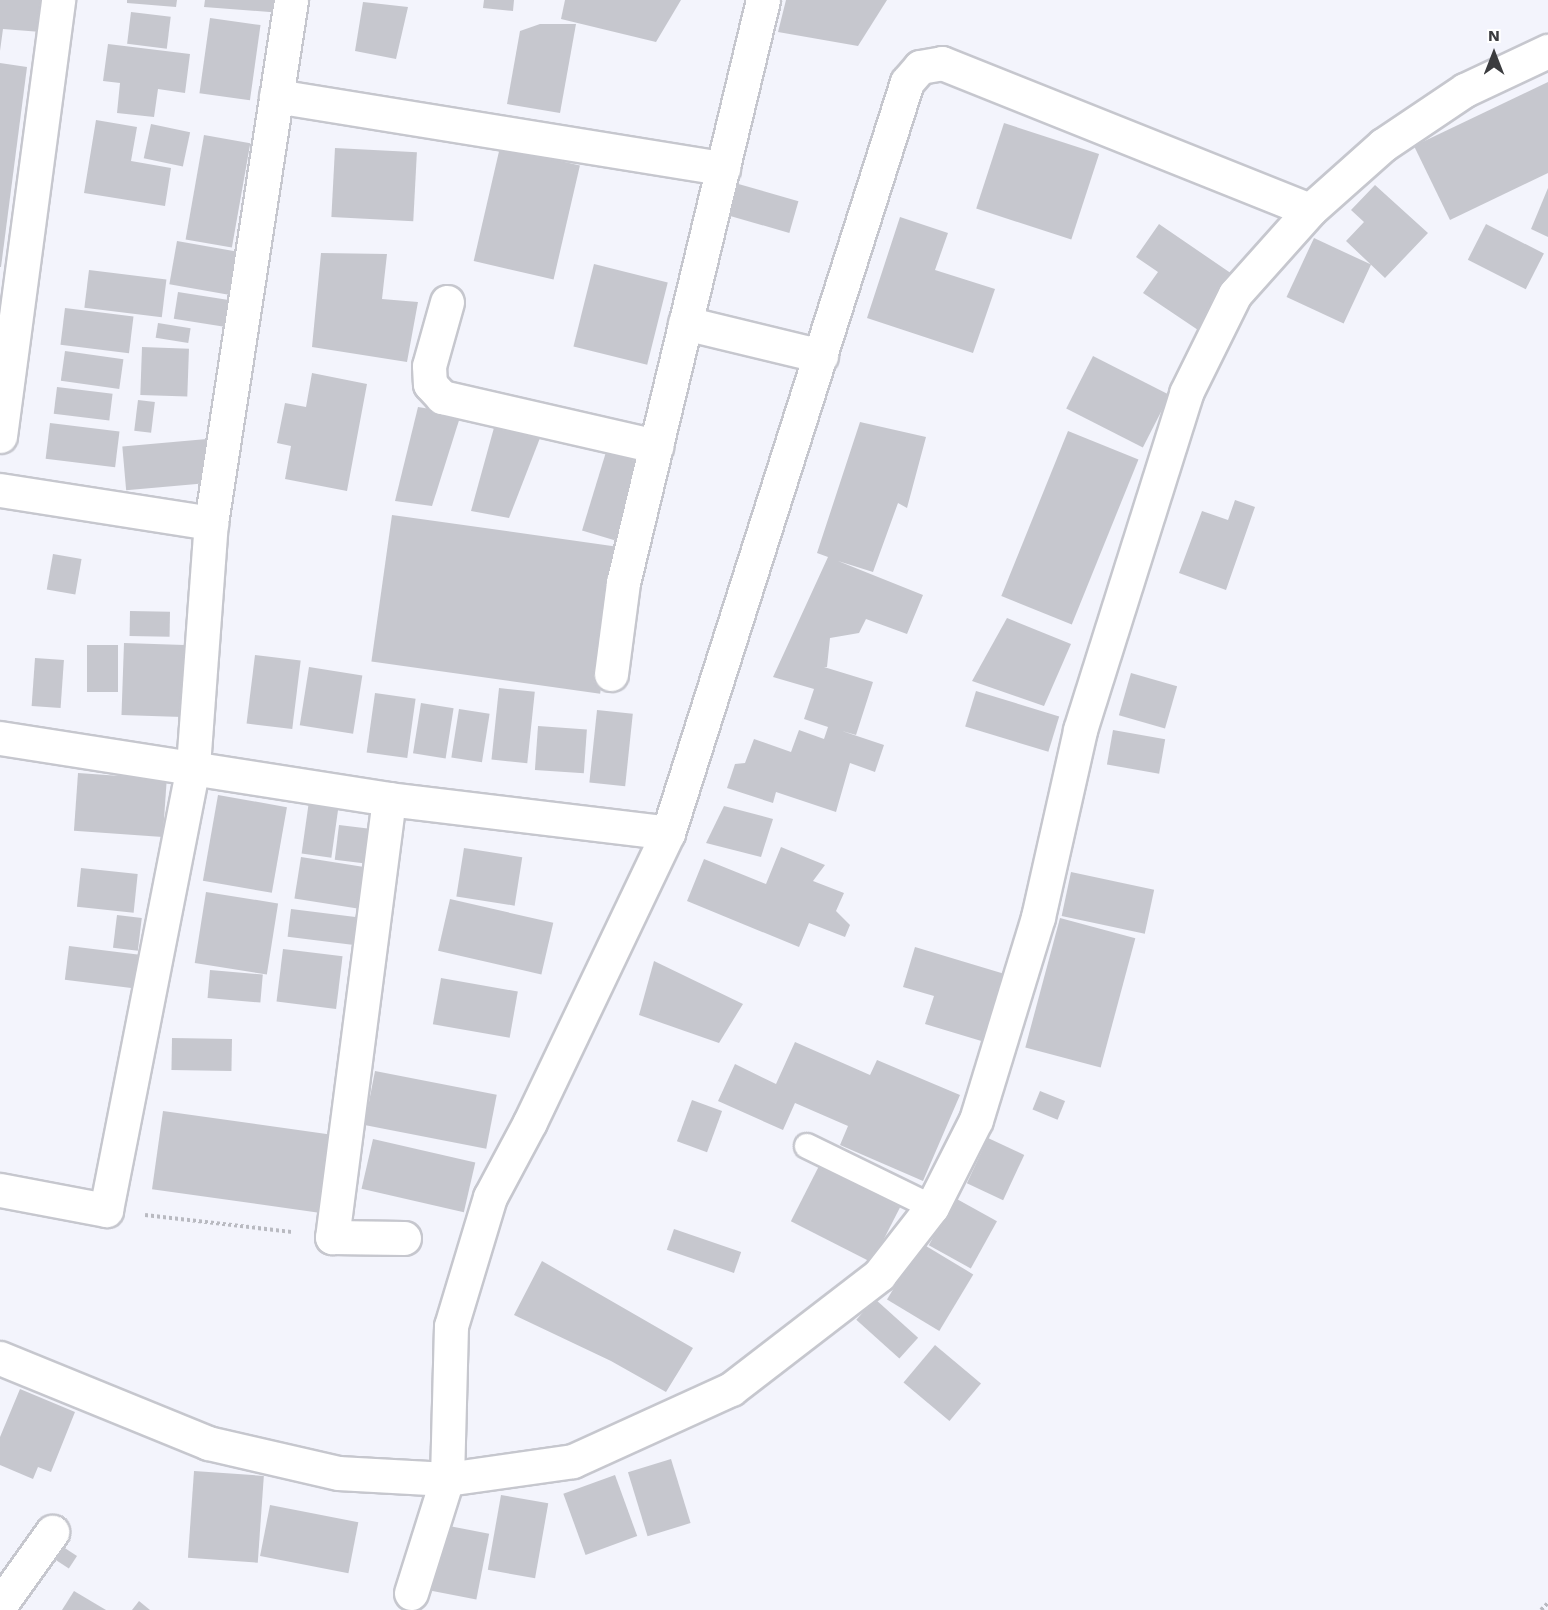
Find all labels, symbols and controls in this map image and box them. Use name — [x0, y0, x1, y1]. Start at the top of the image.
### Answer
north arrow — [1464, 24, 1524, 84]
text: N — [1488, 26, 1500, 45]

